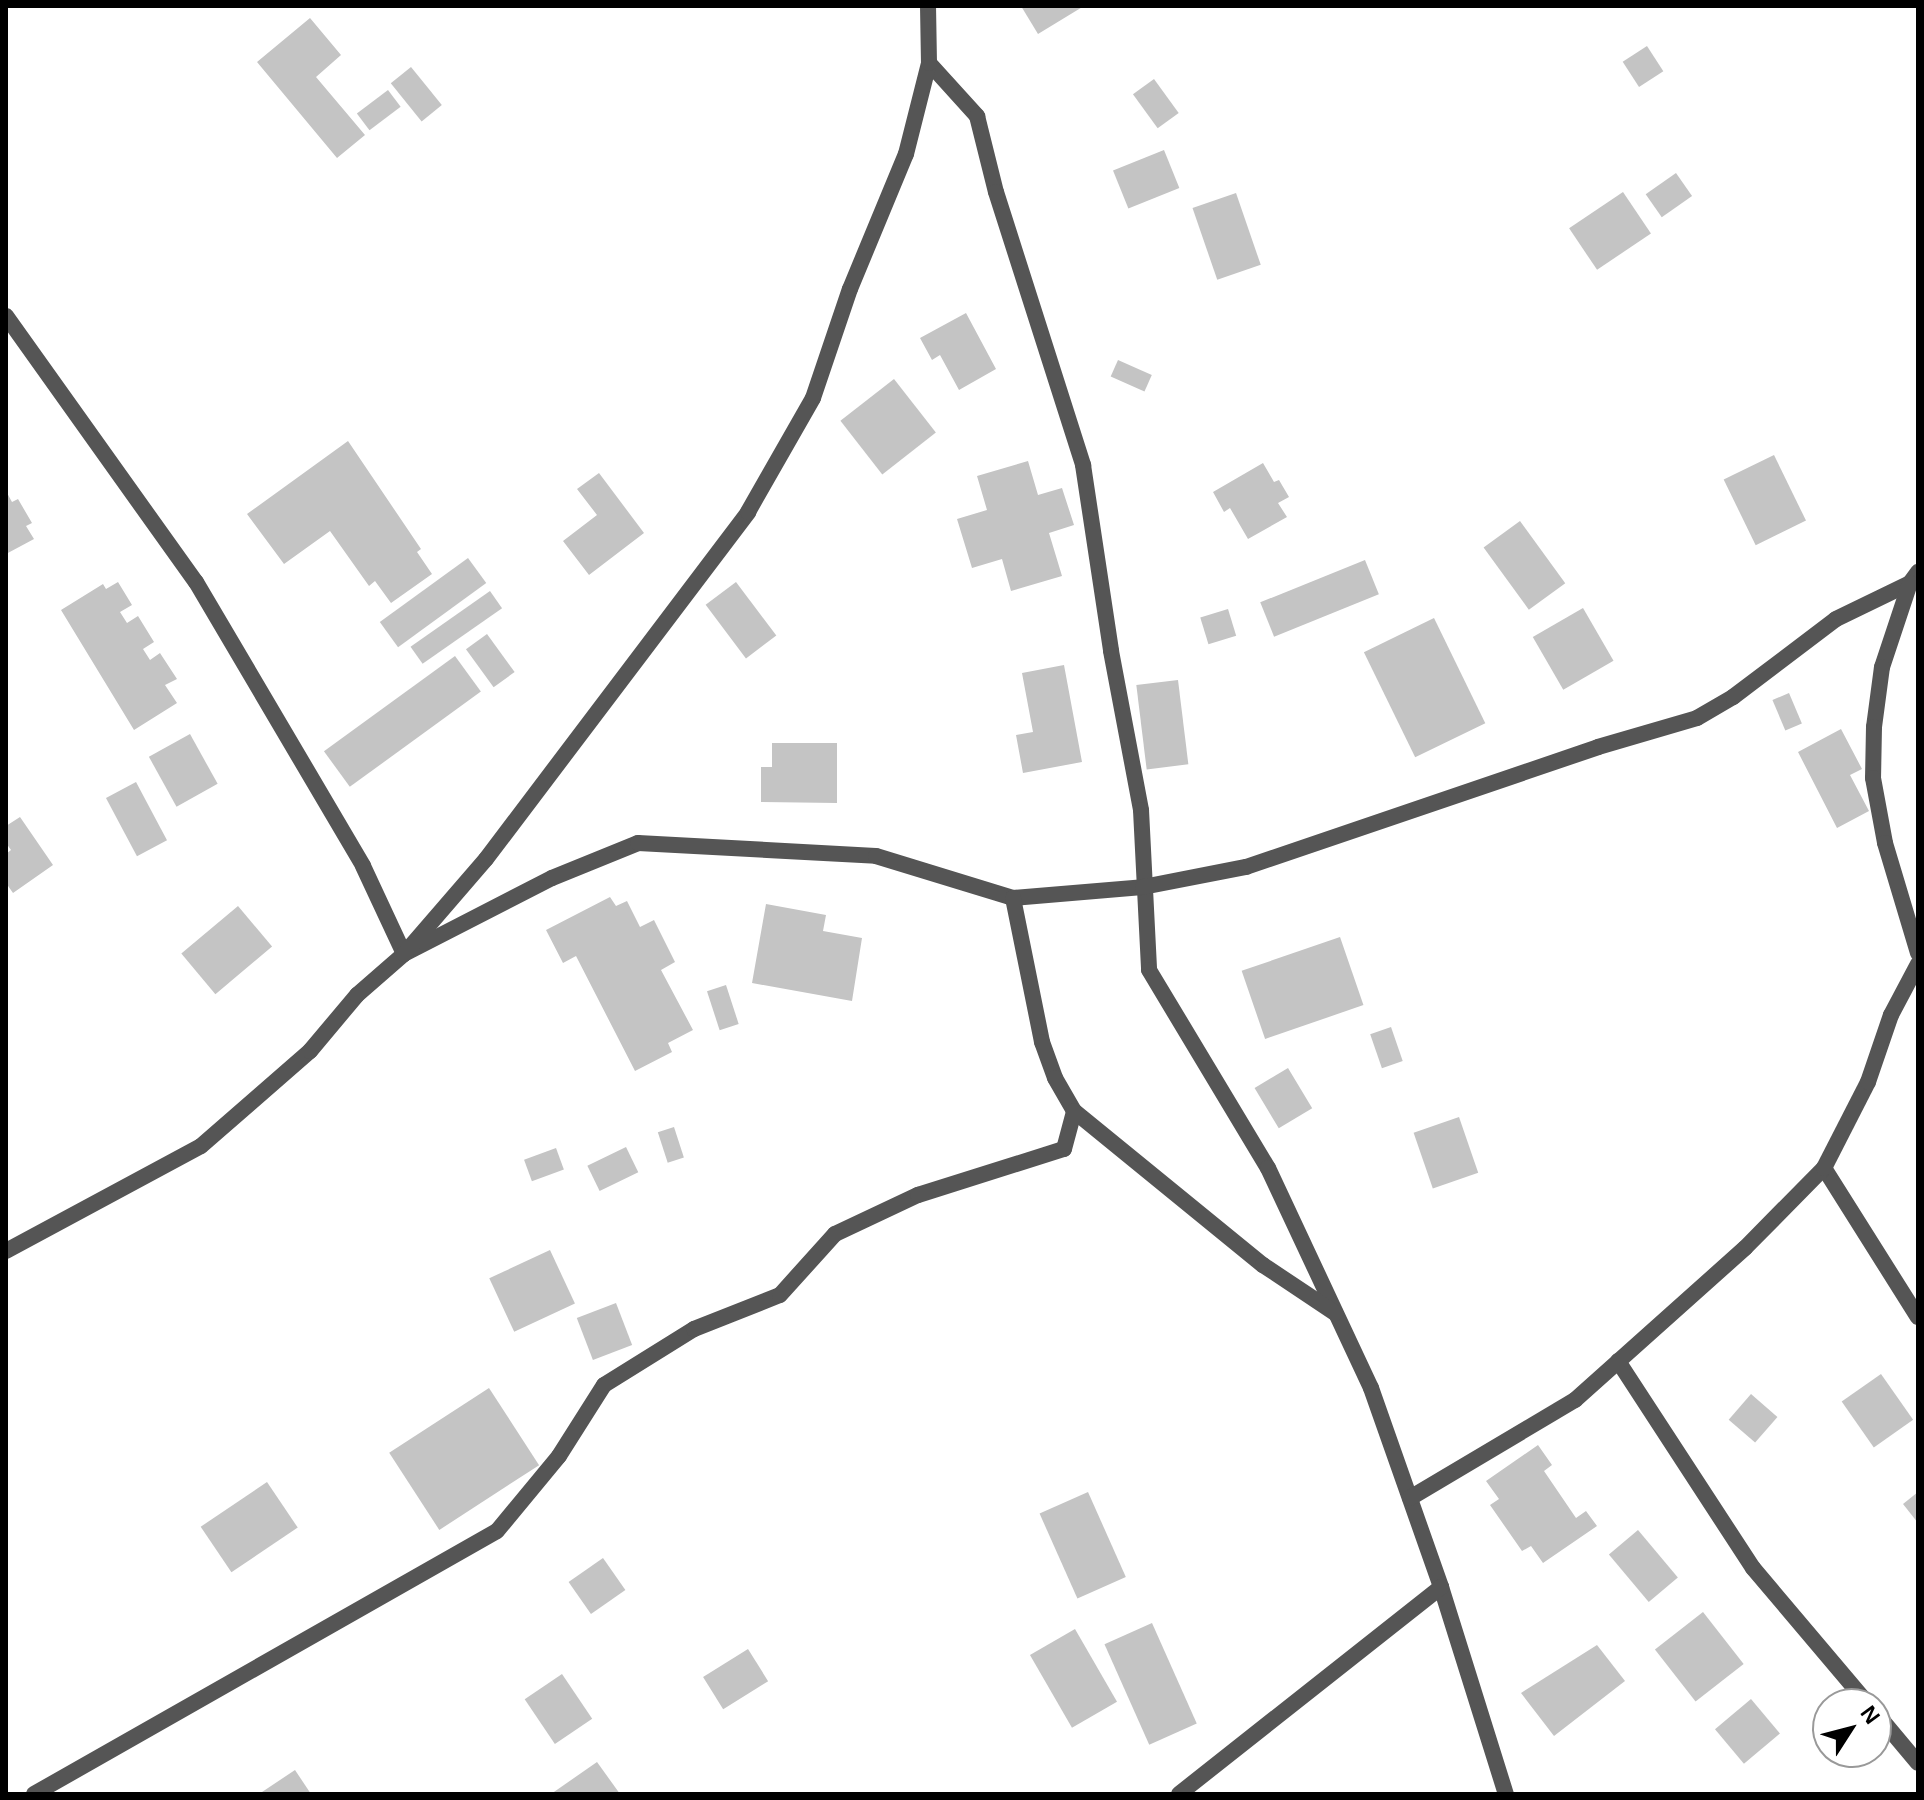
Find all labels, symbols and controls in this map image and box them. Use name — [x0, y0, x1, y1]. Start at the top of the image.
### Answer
north arrow — [1812, 1688, 1892, 1768]
text: N — [1855, 1701, 1885, 1729]

